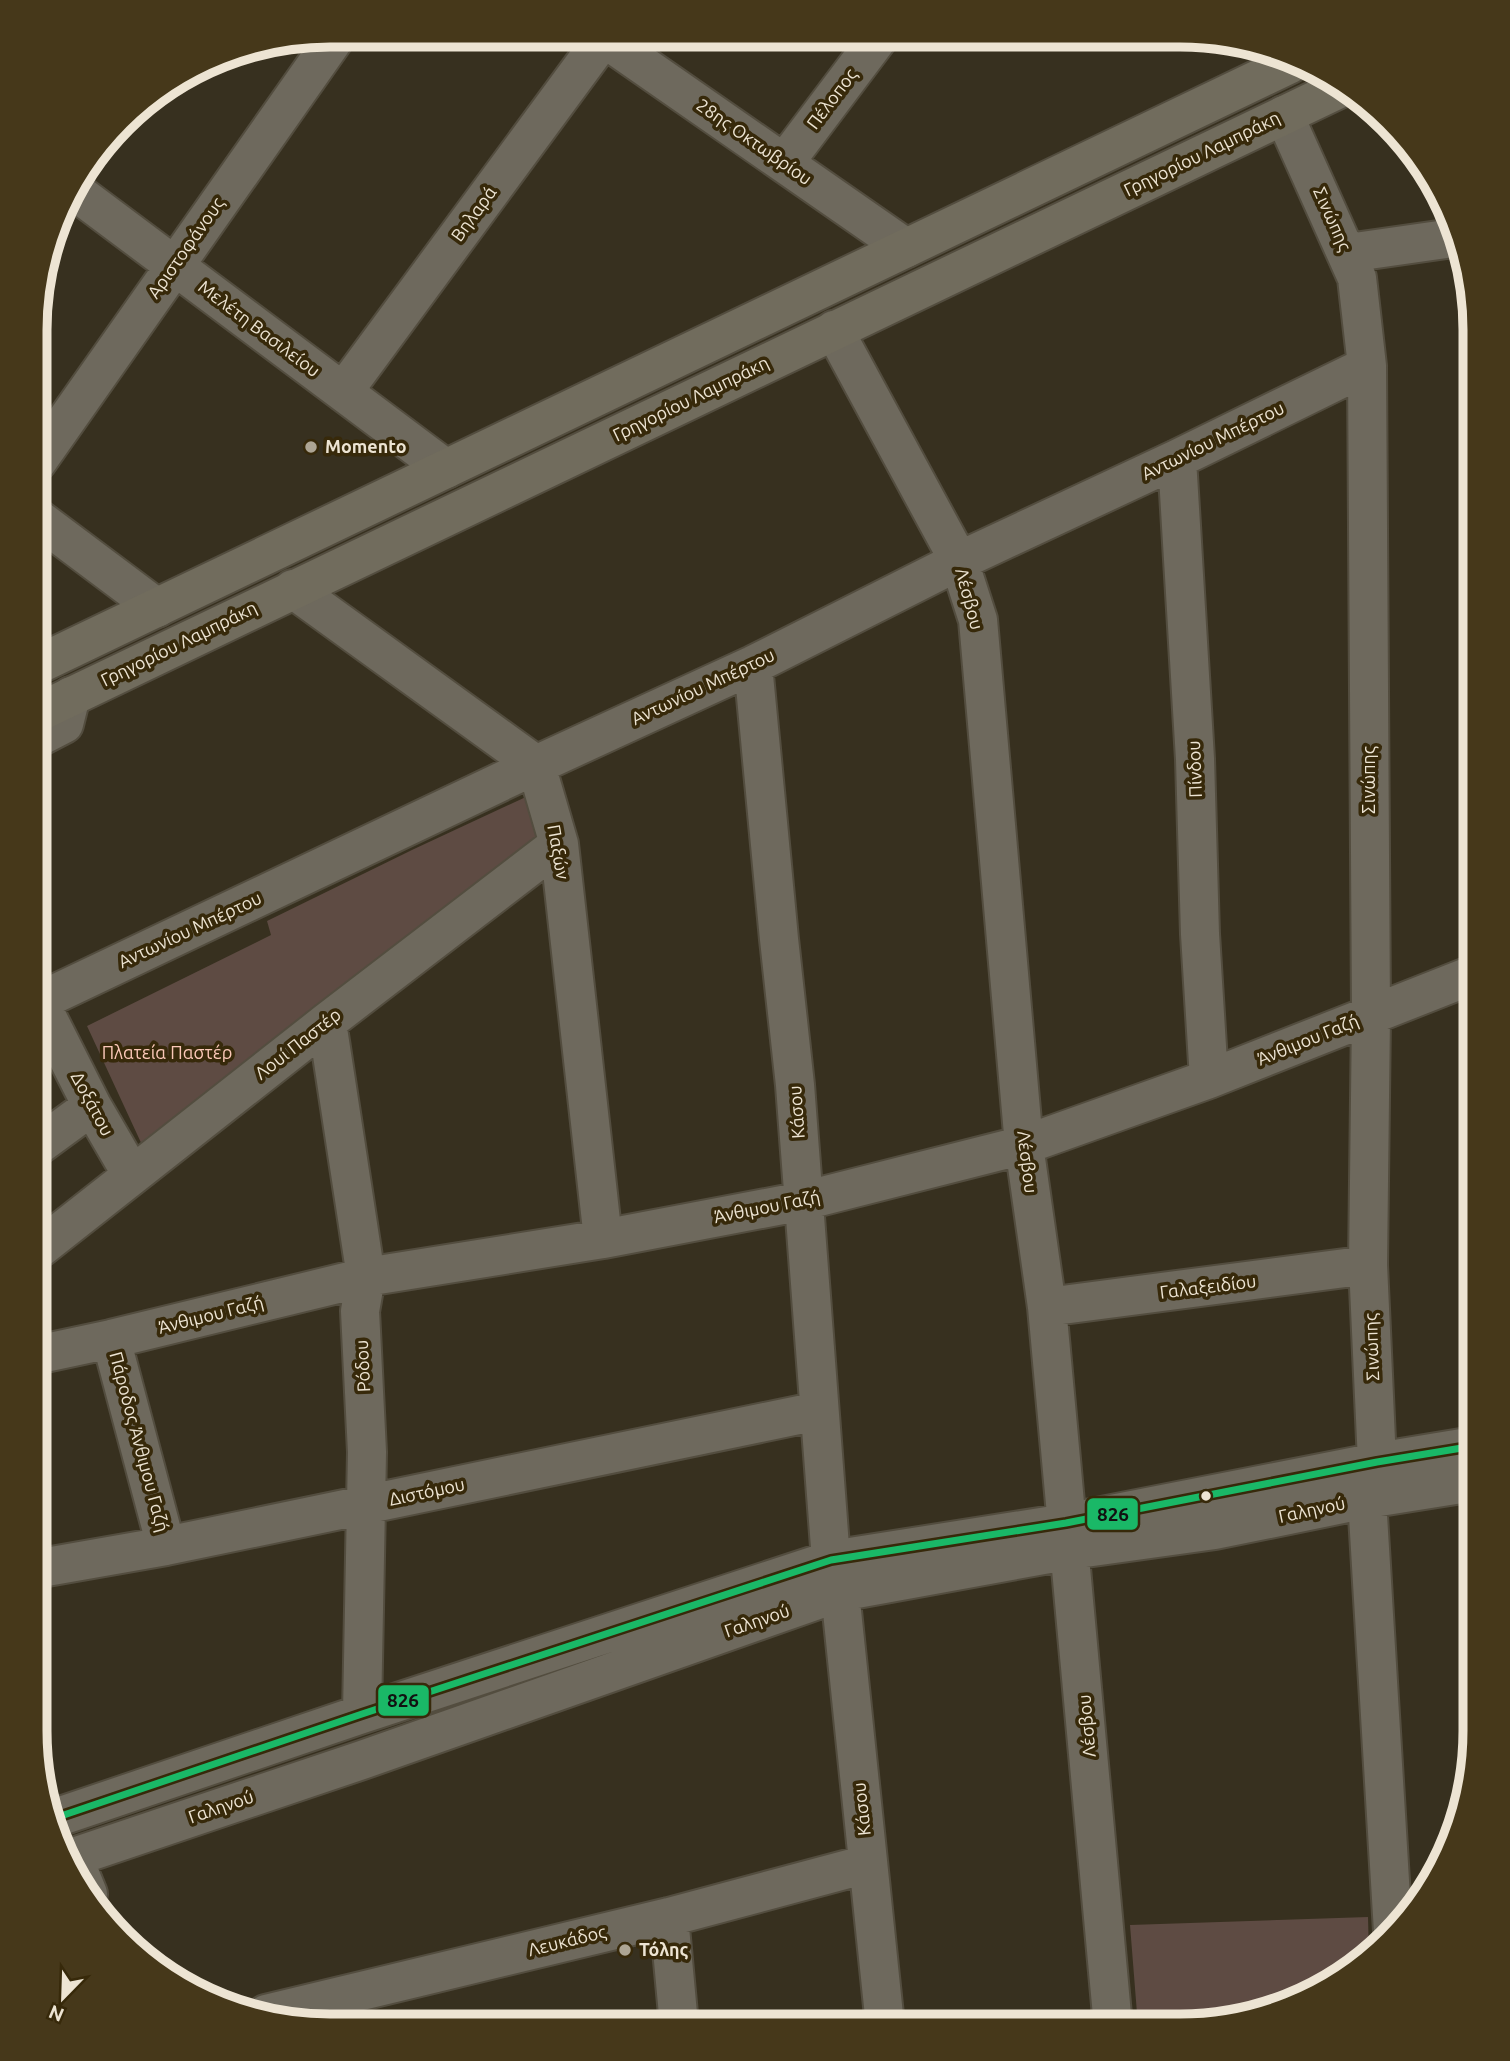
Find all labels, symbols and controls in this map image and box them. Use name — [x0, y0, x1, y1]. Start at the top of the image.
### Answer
street label: Πέλοπος — [802, 64, 861, 133]
street label: 28ης Οκτωβρίου — [693, 94, 816, 189]
street label: Γρηγορίου Λαμπράκη — [1120, 107, 1283, 200]
street label: Βηλαρά — [447, 182, 500, 245]
street label: Σινώπης — [1309, 184, 1356, 254]
street label: Αριστοφάνους — [143, 193, 228, 302]
street label: Μελέτη Βασιλείου — [195, 276, 324, 380]
street label: Γρηγορίου Λαμπράκη — [609, 352, 772, 445]
street label: Αντωνίου Μπέρτου — [1138, 397, 1287, 483]
place label: Momento — [325, 436, 407, 456]
marker: Momento — [303, 439, 319, 455]
street label: Λέσβου — [952, 566, 988, 632]
street label: Γρηγορίου Λαμπράκη — [97, 597, 260, 690]
street label: Αντωνίου Μπέρτου — [628, 644, 777, 728]
street label: Πίνδου — [1183, 740, 1205, 798]
street label: Σινώπης — [1358, 746, 1379, 814]
street label: Παξών — [544, 823, 574, 881]
street label: Αντωνίου Μπέρτου — [115, 887, 264, 971]
street label: Λουί Παστέρ — [251, 1004, 344, 1083]
street label: Άνθιμου Γαζή — [1254, 1010, 1362, 1069]
park label: Πλατεία Παστέρ — [102, 1042, 232, 1062]
street label: Δοξάτου — [68, 1068, 118, 1139]
street label: Κάσου — [784, 1085, 808, 1139]
street label: Λέσβου — [1014, 1129, 1042, 1194]
street label: Άνθιμου Γαζή — [712, 1186, 822, 1227]
street label: Γαλαξειδίου — [1158, 1270, 1257, 1302]
street label: Άνθιμου Γαζή — [156, 1291, 266, 1338]
street label: Σινώπης — [1360, 1313, 1383, 1381]
street label: Ρόδου — [351, 1339, 373, 1393]
street label: Πάροδος Άνθιμου Γαζή — [105, 1349, 174, 1534]
street label: Διστόμου — [387, 1473, 467, 1509]
unlabelled marker — [1199, 1489, 1213, 1503]
street label: Γαληνού — [1277, 1492, 1347, 1526]
line badge: 826 — [1086, 1497, 1139, 1531]
text: 826 — [1097, 1503, 1129, 1525]
street label: Γαληνού — [721, 1600, 792, 1641]
line badge: 826 — [377, 1684, 430, 1717]
text: 826 — [387, 1689, 419, 1711]
street label: Λέσβου — [1073, 1694, 1099, 1758]
street label: Κάσου — [848, 1782, 874, 1837]
street label: Γαληνού — [185, 1786, 256, 1827]
street label: Λευκάδος — [526, 1921, 608, 1960]
place label: Τόλης — [639, 1939, 689, 1960]
marker: Τόλης — [617, 1942, 633, 1958]
north arrow — [28, 1963, 98, 2033]
text: N — [46, 2001, 67, 2027]

